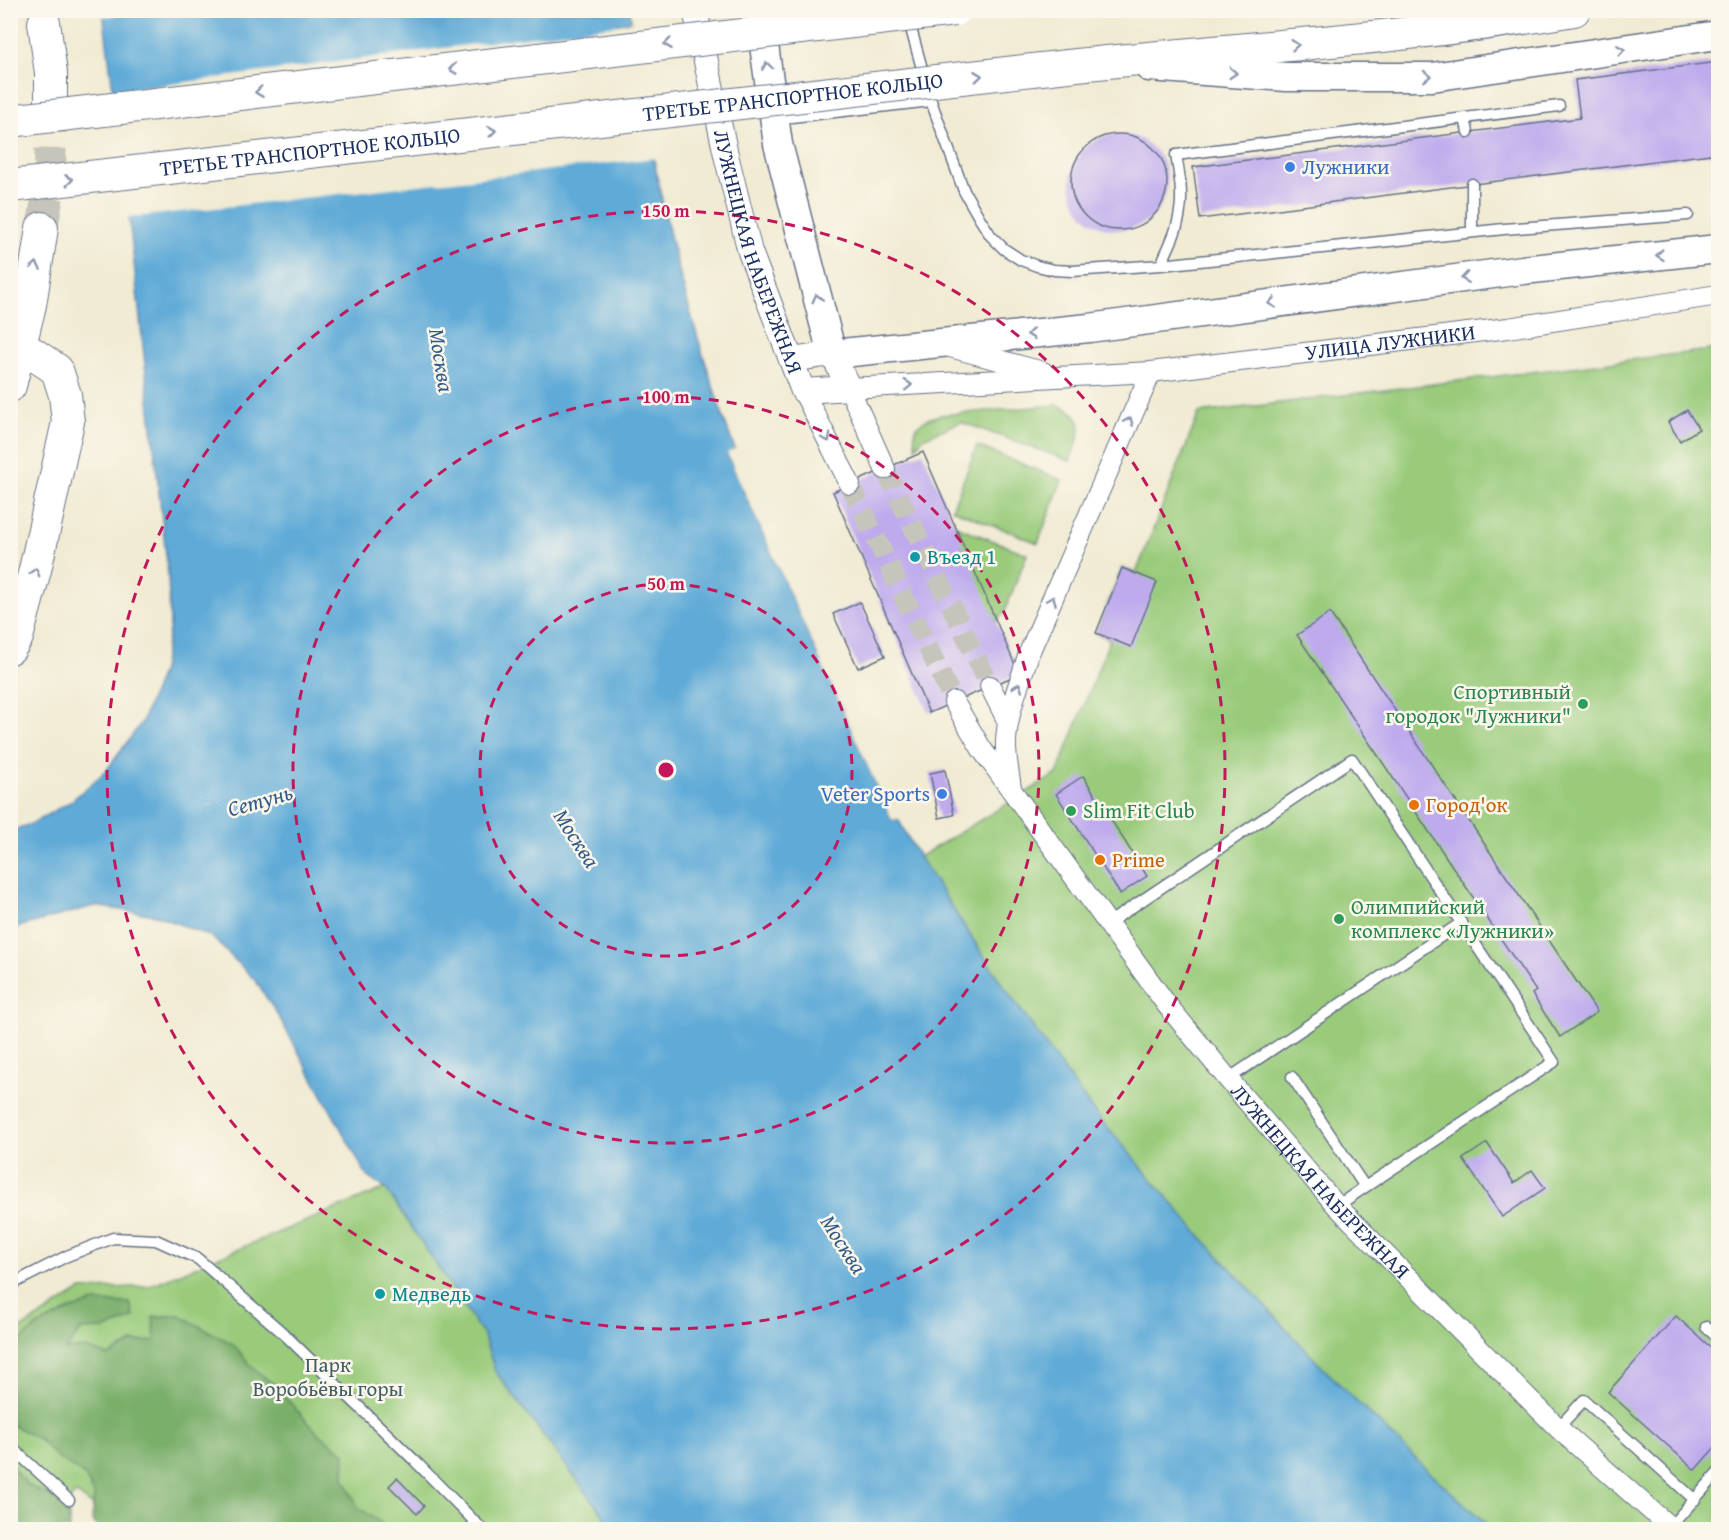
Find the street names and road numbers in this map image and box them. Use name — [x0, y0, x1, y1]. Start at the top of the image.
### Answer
street label: ТРЕТЬЕ ТРАНСПОРТНОЕ КОЛЬЦО — [641, 64, 945, 129]
street label: ТРЕТЬЕ ТРАНСПОРТНОЕ КОЛЬЦО — [158, 119, 462, 184]
street label: ЛУЖНЕЦКАЯ НАБЕРЕЖНАЯ — [706, 127, 811, 378]
street label: УЛИЦА ЛУЖНИКИ — [1303, 316, 1477, 368]
street label: ЛУЖНЕЦКАЯ НАБЕРЕЖНАЯ — [1223, 1076, 1417, 1286]

